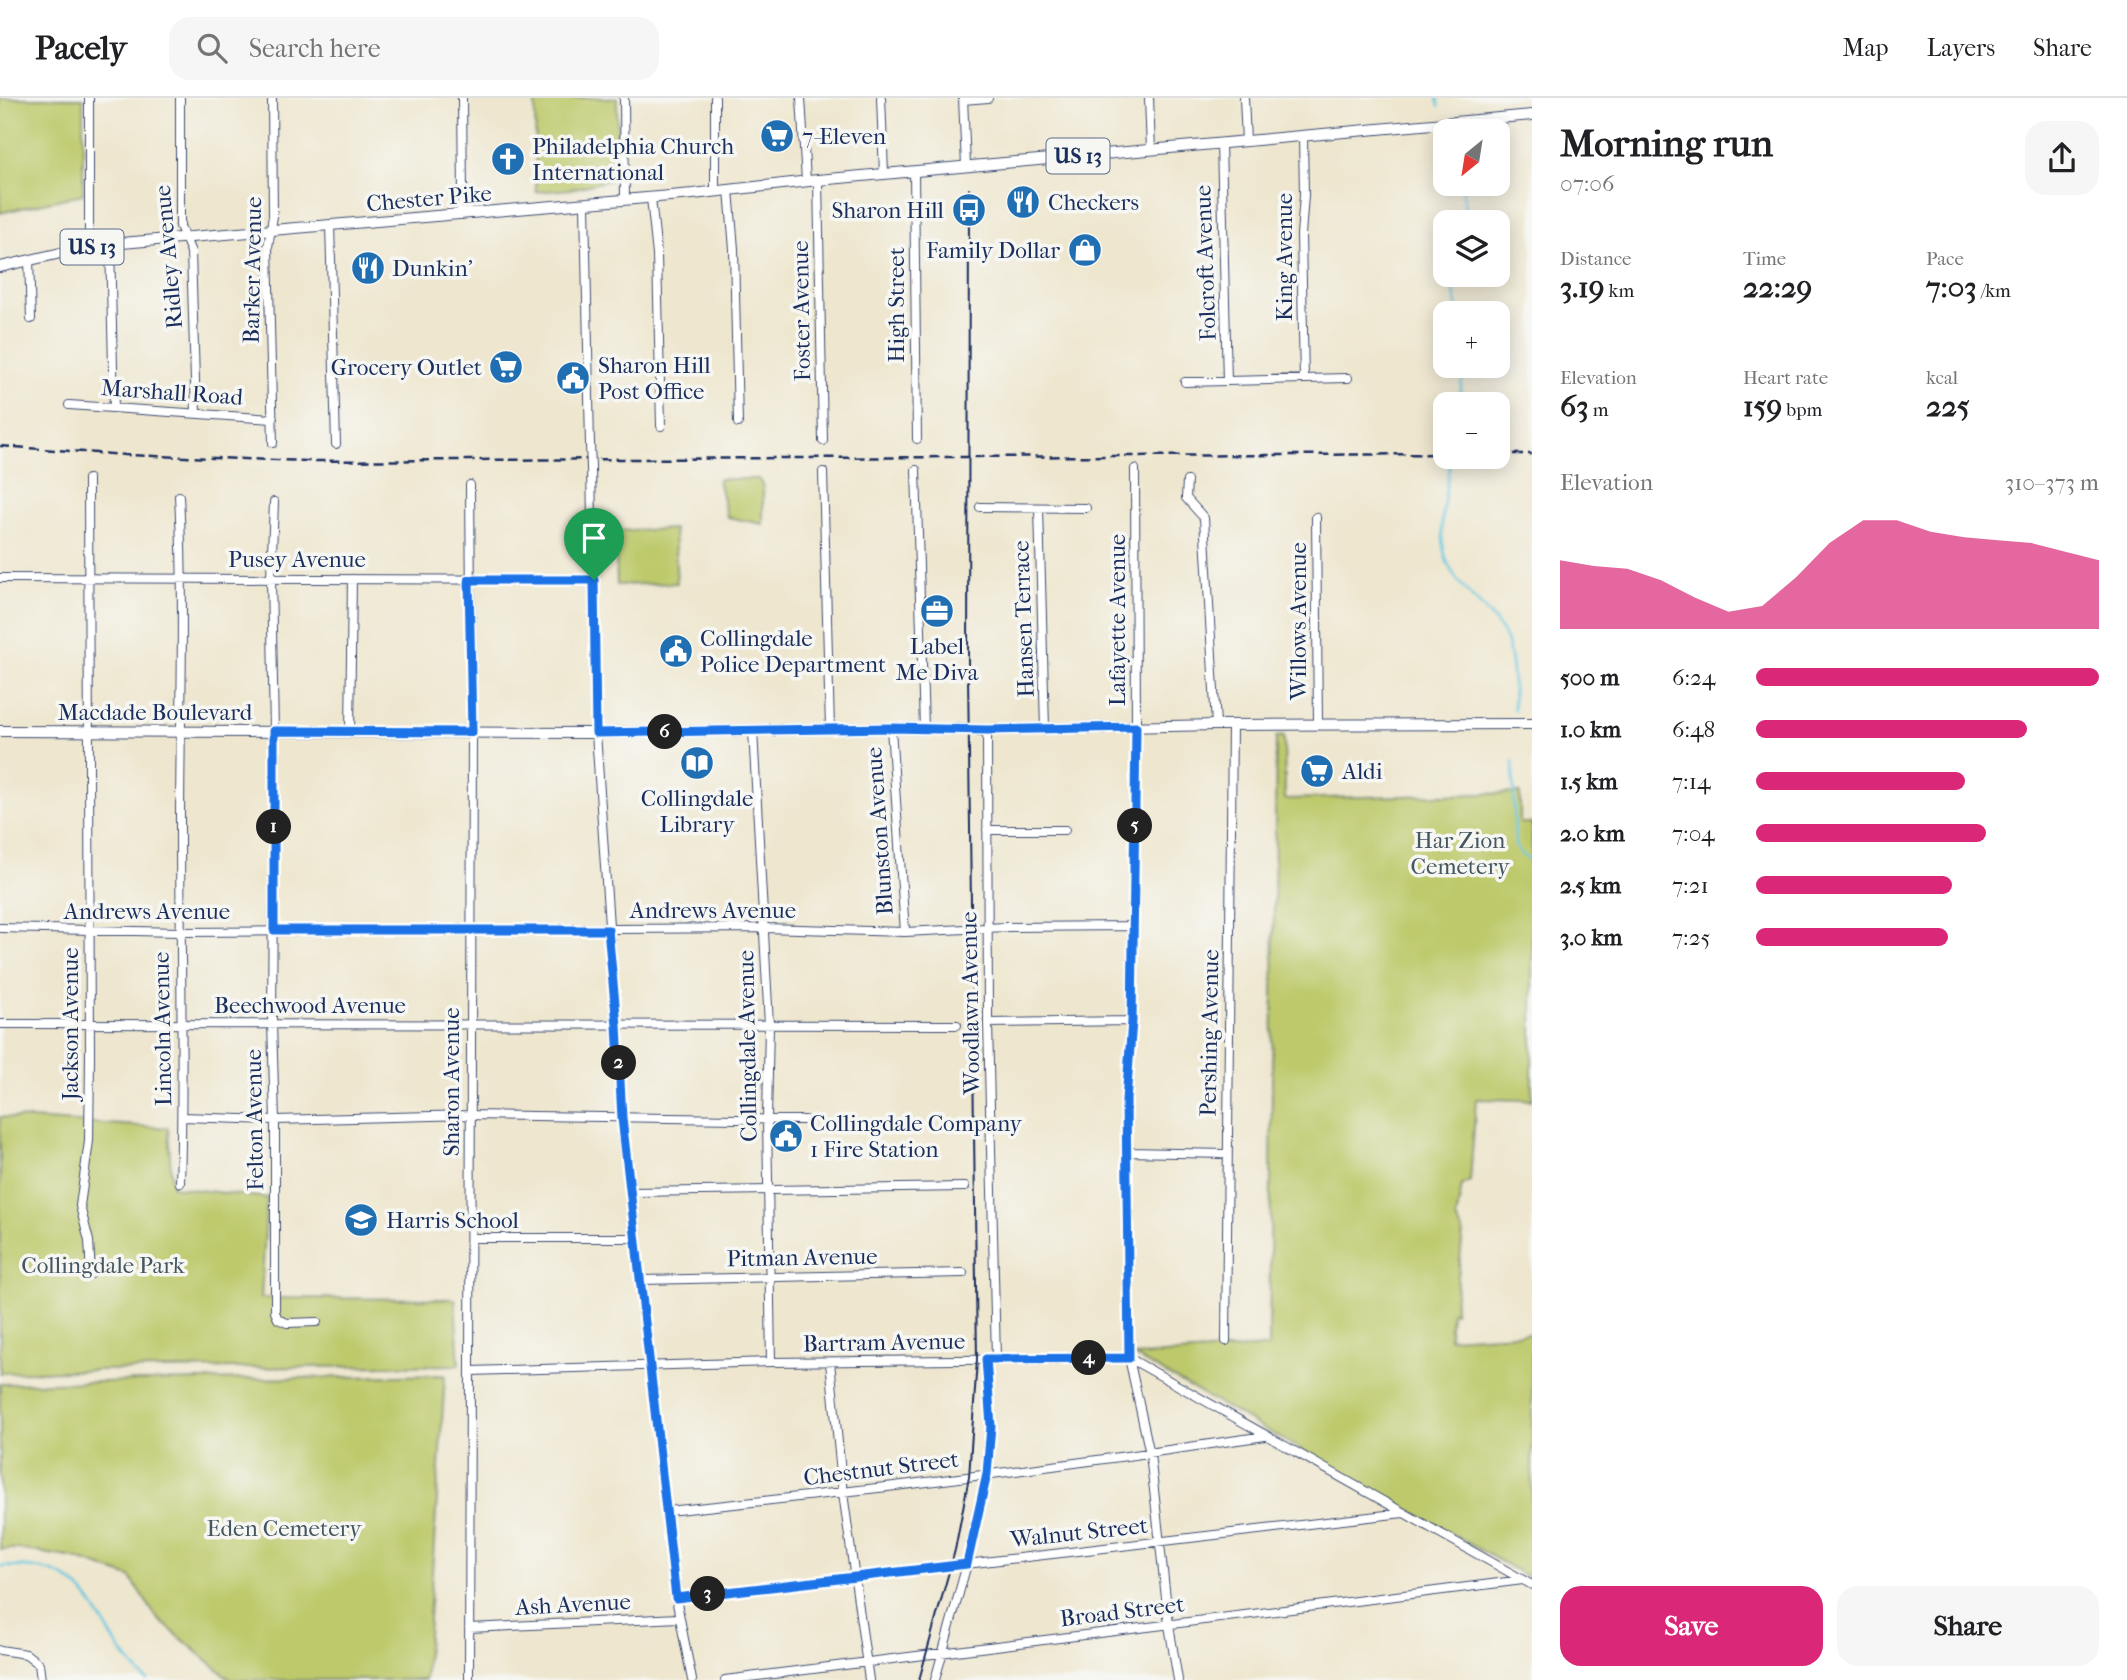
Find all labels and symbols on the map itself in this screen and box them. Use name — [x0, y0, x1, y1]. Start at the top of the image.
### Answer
supermarket icon: 7-Eleven — [758, 117, 796, 155]
north arrow — [1433, 119, 1510, 196]
place label: 7-Eleven — [802, 123, 887, 150]
place label: Philadelphia Church International — [532, 133, 734, 186]
road number: US 13 — [1046, 139, 1110, 174]
church icon: Philadelphia Church International — [489, 140, 527, 178]
street label: Chester Pike — [365, 180, 493, 217]
restaurant icon: Checkers — [1004, 183, 1042, 221]
street label: Ridley Avenue — [149, 184, 188, 330]
street label: Folcroft Avenue — [1189, 184, 1222, 341]
place label: Checkers — [1048, 189, 1139, 216]
bus stop icon: Sharon Hill — [950, 191, 988, 229]
street label: King Avenue — [1271, 193, 1298, 321]
street label: Barker Avenue — [238, 196, 267, 344]
place label: Sharon Hill — [831, 197, 945, 224]
road number: US 13 — [60, 230, 124, 264]
shop icon: Family Dollar — [1066, 231, 1104, 269]
place label: Family Dollar — [926, 237, 1060, 264]
street label: Foster Avenue — [787, 240, 816, 382]
street label: High Street — [883, 247, 910, 363]
restaurant icon: Dunkin' — [349, 249, 387, 287]
place label: Dunkin' — [392, 255, 473, 282]
supermarket icon: Grocery Outlet — [487, 348, 525, 386]
place label: Sharon Hill Post Office — [598, 352, 711, 405]
place label: Grocery Outlet — [331, 354, 482, 381]
public building icon: Sharon Hill Post Office — [554, 359, 592, 397]
street label: Marshall Road — [100, 374, 244, 411]
pin — [564, 508, 624, 580]
street label: Lafayette Avenue — [1104, 534, 1131, 706]
street label: Hansen Terrace — [1007, 540, 1040, 698]
street label: Willows Avenue — [1285, 542, 1312, 701]
street label: Pusey Avenue — [228, 546, 366, 573]
office icon: Label Me Diva — [918, 592, 956, 630]
place label: Collingdale Police Department — [700, 625, 886, 678]
public building icon: Collingdale Police Department — [657, 632, 695, 670]
place label: Label Me Diva — [896, 633, 979, 686]
street label: Macdade Boulevard — [58, 699, 253, 726]
pin: 6 — [648, 714, 682, 750]
library icon: Collingdale Library — [678, 744, 716, 782]
street label: Blunston Avenue — [860, 746, 899, 916]
supermarket icon: Aldi — [1298, 752, 1336, 790]
place label: Aldi — [1341, 758, 1383, 785]
place label: Collingdale Library — [641, 785, 753, 838]
pin: 5 — [1118, 808, 1152, 844]
pin: 1 — [256, 810, 292, 844]
park label: Har Zion Cemetery — [1411, 827, 1510, 880]
street label: Andrews Avenue — [629, 897, 796, 924]
street label: Andrews Avenue — [63, 898, 230, 925]
street label: Woodlawn Avenue — [955, 911, 986, 1096]
street label: Jackson Avenue — [57, 947, 84, 1103]
street label: Pershing Avenue — [1195, 949, 1224, 1117]
street label: Collingdale Avenue — [732, 950, 763, 1142]
street label: Lincoln Avenue — [148, 952, 177, 1106]
street label: Beechwood Avenue — [214, 992, 406, 1019]
street label: Sharon Avenue — [438, 1007, 465, 1157]
pin: 2 — [602, 1046, 636, 1080]
street label: Felton Avenue — [240, 1049, 269, 1191]
place label: Collingdale Company 1 Fire Station — [810, 1110, 1023, 1163]
public building icon: Collingdale Company 1 Fire Station — [767, 1117, 805, 1155]
school or university icon: Harris School — [342, 1201, 380, 1239]
place label: Harris School — [386, 1207, 519, 1234]
street label: Pitman Avenue — [726, 1243, 878, 1272]
park label: Collingdale Park — [21, 1252, 186, 1279]
street label: Bartram Avenue — [803, 1328, 965, 1357]
pin: 4 — [1072, 1340, 1106, 1376]
street label: Chestnut Street — [802, 1446, 960, 1491]
street label: Walnut Street — [1008, 1512, 1149, 1553]
park label: Eden Cemetery — [206, 1515, 362, 1542]
pin: 3 — [690, 1576, 726, 1612]
street label: Ash Avenue — [514, 1588, 631, 1621]
street label: Broad Street — [1058, 1590, 1186, 1633]

